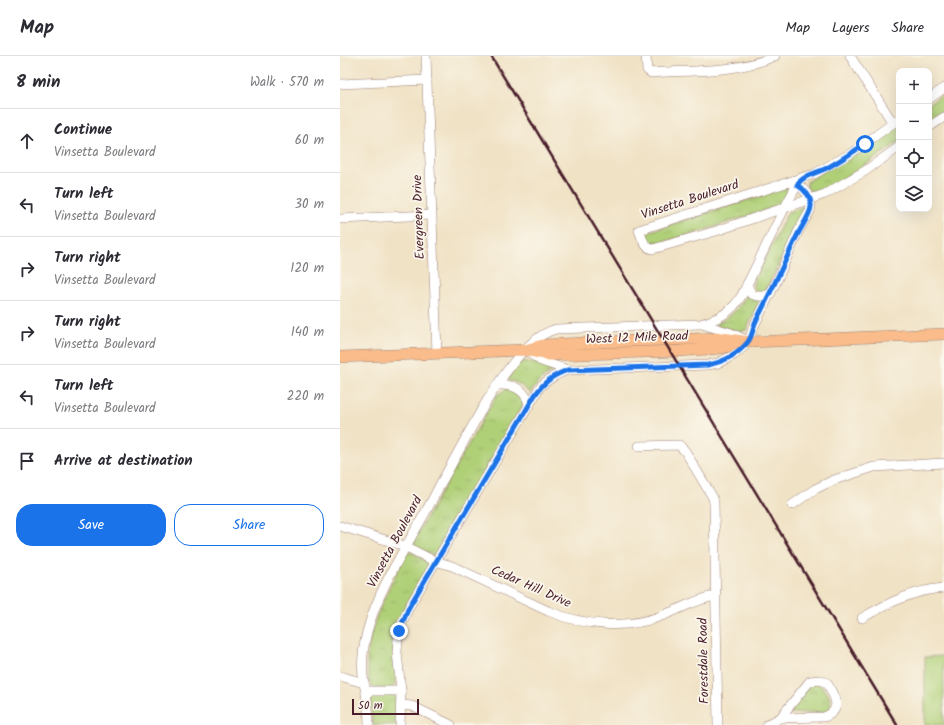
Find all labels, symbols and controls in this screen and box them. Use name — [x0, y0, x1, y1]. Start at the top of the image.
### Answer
text: Map — [20, 13, 54, 43]
text: Map — [786, 17, 810, 39]
text: Layers — [832, 17, 870, 39]
text: Share — [892, 17, 924, 39]
map controls — [896, 68, 932, 212]
button: + — [896, 68, 932, 104]
text: 8 min — [16, 69, 60, 96]
text: Walk · 570 m — [250, 72, 324, 93]
button: − — [896, 104, 932, 140]
text: Continue — [54, 118, 112, 142]
icon: ahead — [16, 130, 38, 152]
text: 60 m — [295, 130, 324, 151]
route start — [856, 135, 874, 153]
button: locate — [896, 140, 932, 176]
text: Vinsetta Boulevard — [54, 142, 156, 163]
street label: Evergreen Drive — [407, 174, 431, 260]
street label: Vinsetta Boulevard — [638, 174, 742, 226]
button: layers — [896, 176, 932, 212]
text: Turn left — [54, 182, 114, 206]
icon: left — [16, 194, 38, 216]
text: 30 m — [295, 194, 324, 215]
text: Vinsetta Boulevard — [54, 206, 156, 227]
text: Turn right — [54, 246, 121, 270]
icon: right — [16, 258, 38, 280]
text: 120 m — [290, 258, 324, 279]
text: Vinsetta Boulevard — [54, 270, 156, 291]
text: Turn right — [54, 310, 121, 334]
icon: right — [16, 322, 38, 344]
text: 140 m — [291, 322, 324, 343]
street label: West 12 Mile Road — [586, 326, 689, 350]
text: Vinsetta Boulevard — [54, 334, 156, 355]
text: Turn left — [54, 374, 114, 398]
icon: left — [16, 386, 38, 408]
text: 220 m — [287, 386, 324, 407]
text: Vinsetta Boulevard — [54, 398, 156, 419]
text: Arrive at destination — [54, 449, 193, 473]
icon: arrive — [16, 450, 38, 472]
street label: Vinsetta Boulevard — [362, 492, 428, 592]
button: Save — [16, 504, 166, 546]
button: Share — [174, 504, 324, 546]
street label: Cedar Hill Drive — [487, 560, 575, 614]
street label: Forestdale Road — [693, 617, 715, 704]
route end — [390, 622, 408, 640]
scale bar — [352, 697, 419, 716]
text: 50 m — [358, 697, 383, 715]

